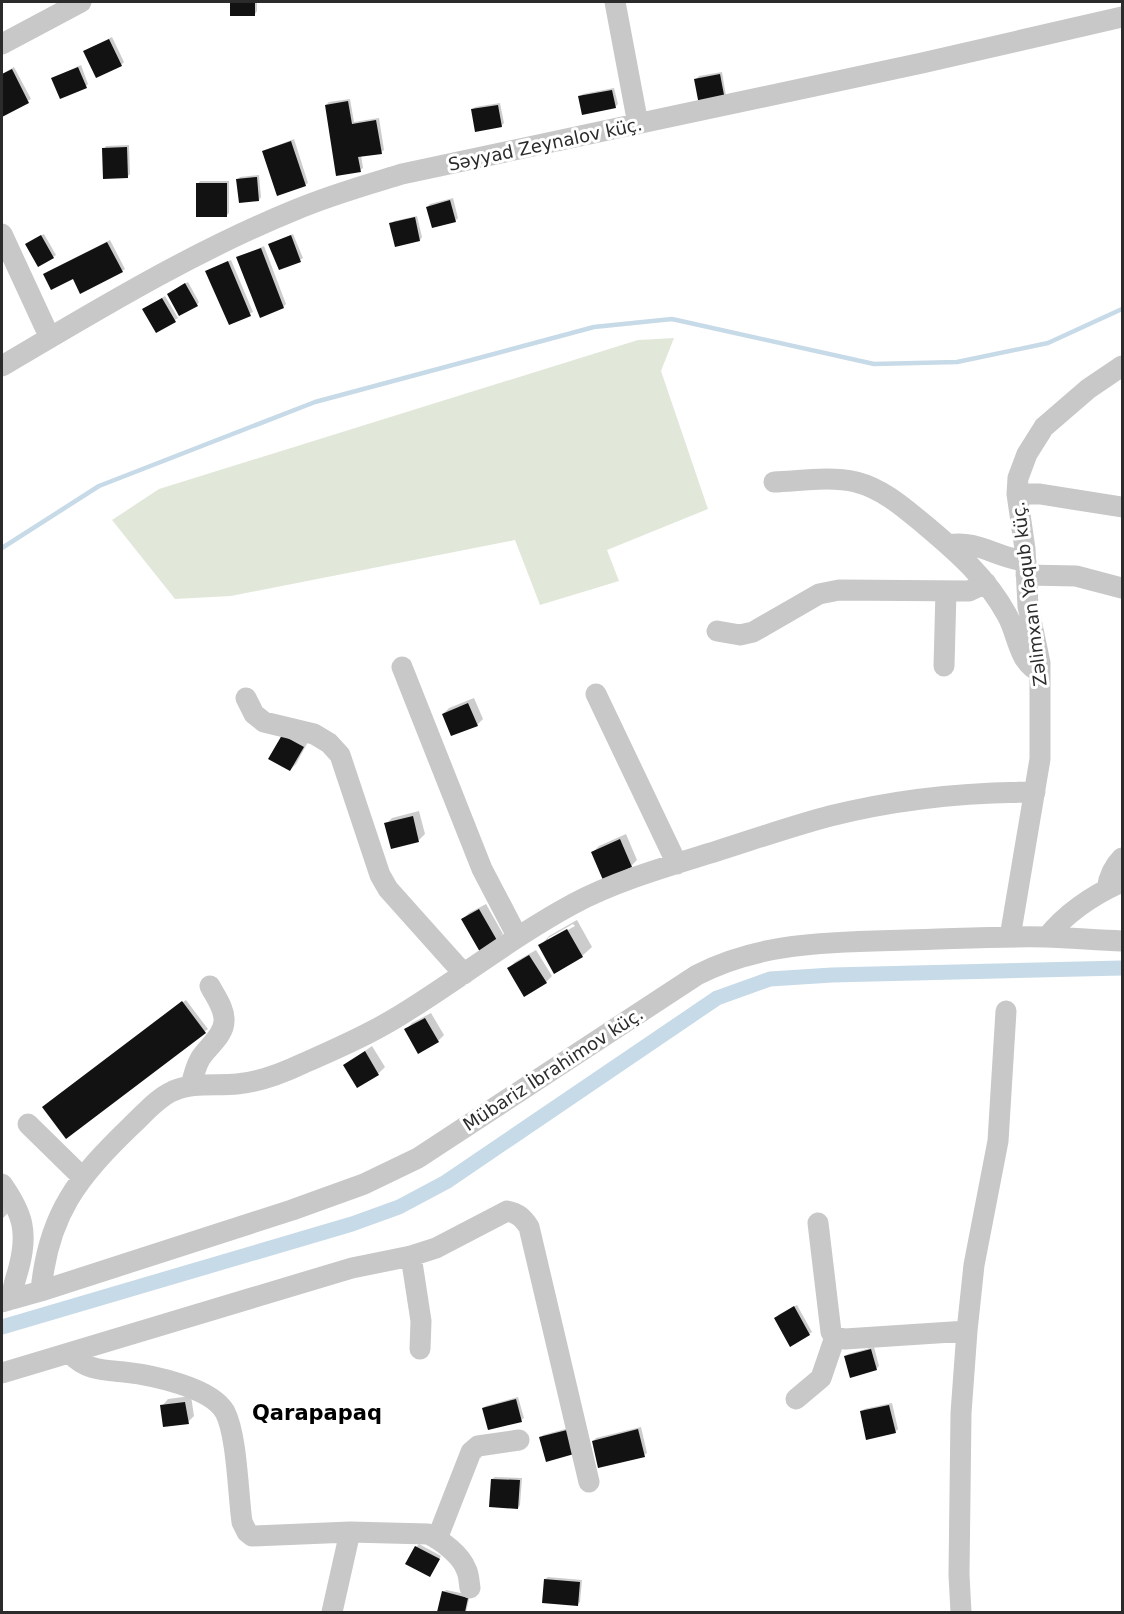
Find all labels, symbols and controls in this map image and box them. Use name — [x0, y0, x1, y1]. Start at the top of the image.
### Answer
street label: Səyyad Zeynalov küç. — [446, 113, 644, 175]
street label: Zəlimxan Yaqub küç. — [1007, 500, 1051, 688]
street label: Mübariz İbrahimov küç. — [459, 1003, 647, 1135]
district label: Qarapapaq — [252, 1401, 382, 1425]

